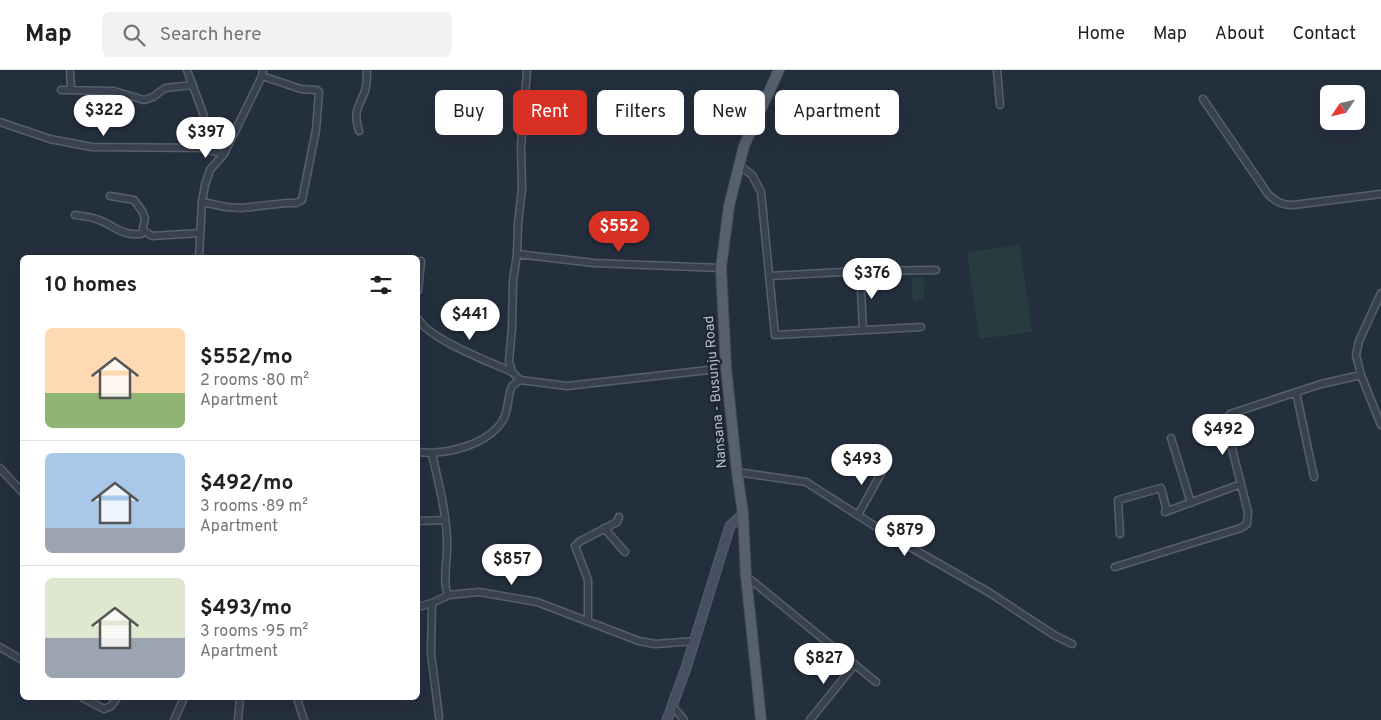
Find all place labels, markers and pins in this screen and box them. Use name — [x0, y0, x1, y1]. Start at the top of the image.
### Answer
pin: $322 — [74, 94, 134, 137]
pin: $397 — [176, 116, 236, 159]
pin: $552 — [589, 210, 649, 253]
pin: $376 — [842, 258, 902, 300]
pin: $441 — [440, 298, 500, 341]
pin: $492 — [1193, 414, 1253, 456]
pin: $493 — [832, 444, 892, 486]
pin: $879 — [875, 514, 935, 557]
pin: $857 — [482, 544, 542, 586]
pin: $827 — [794, 642, 854, 685]

